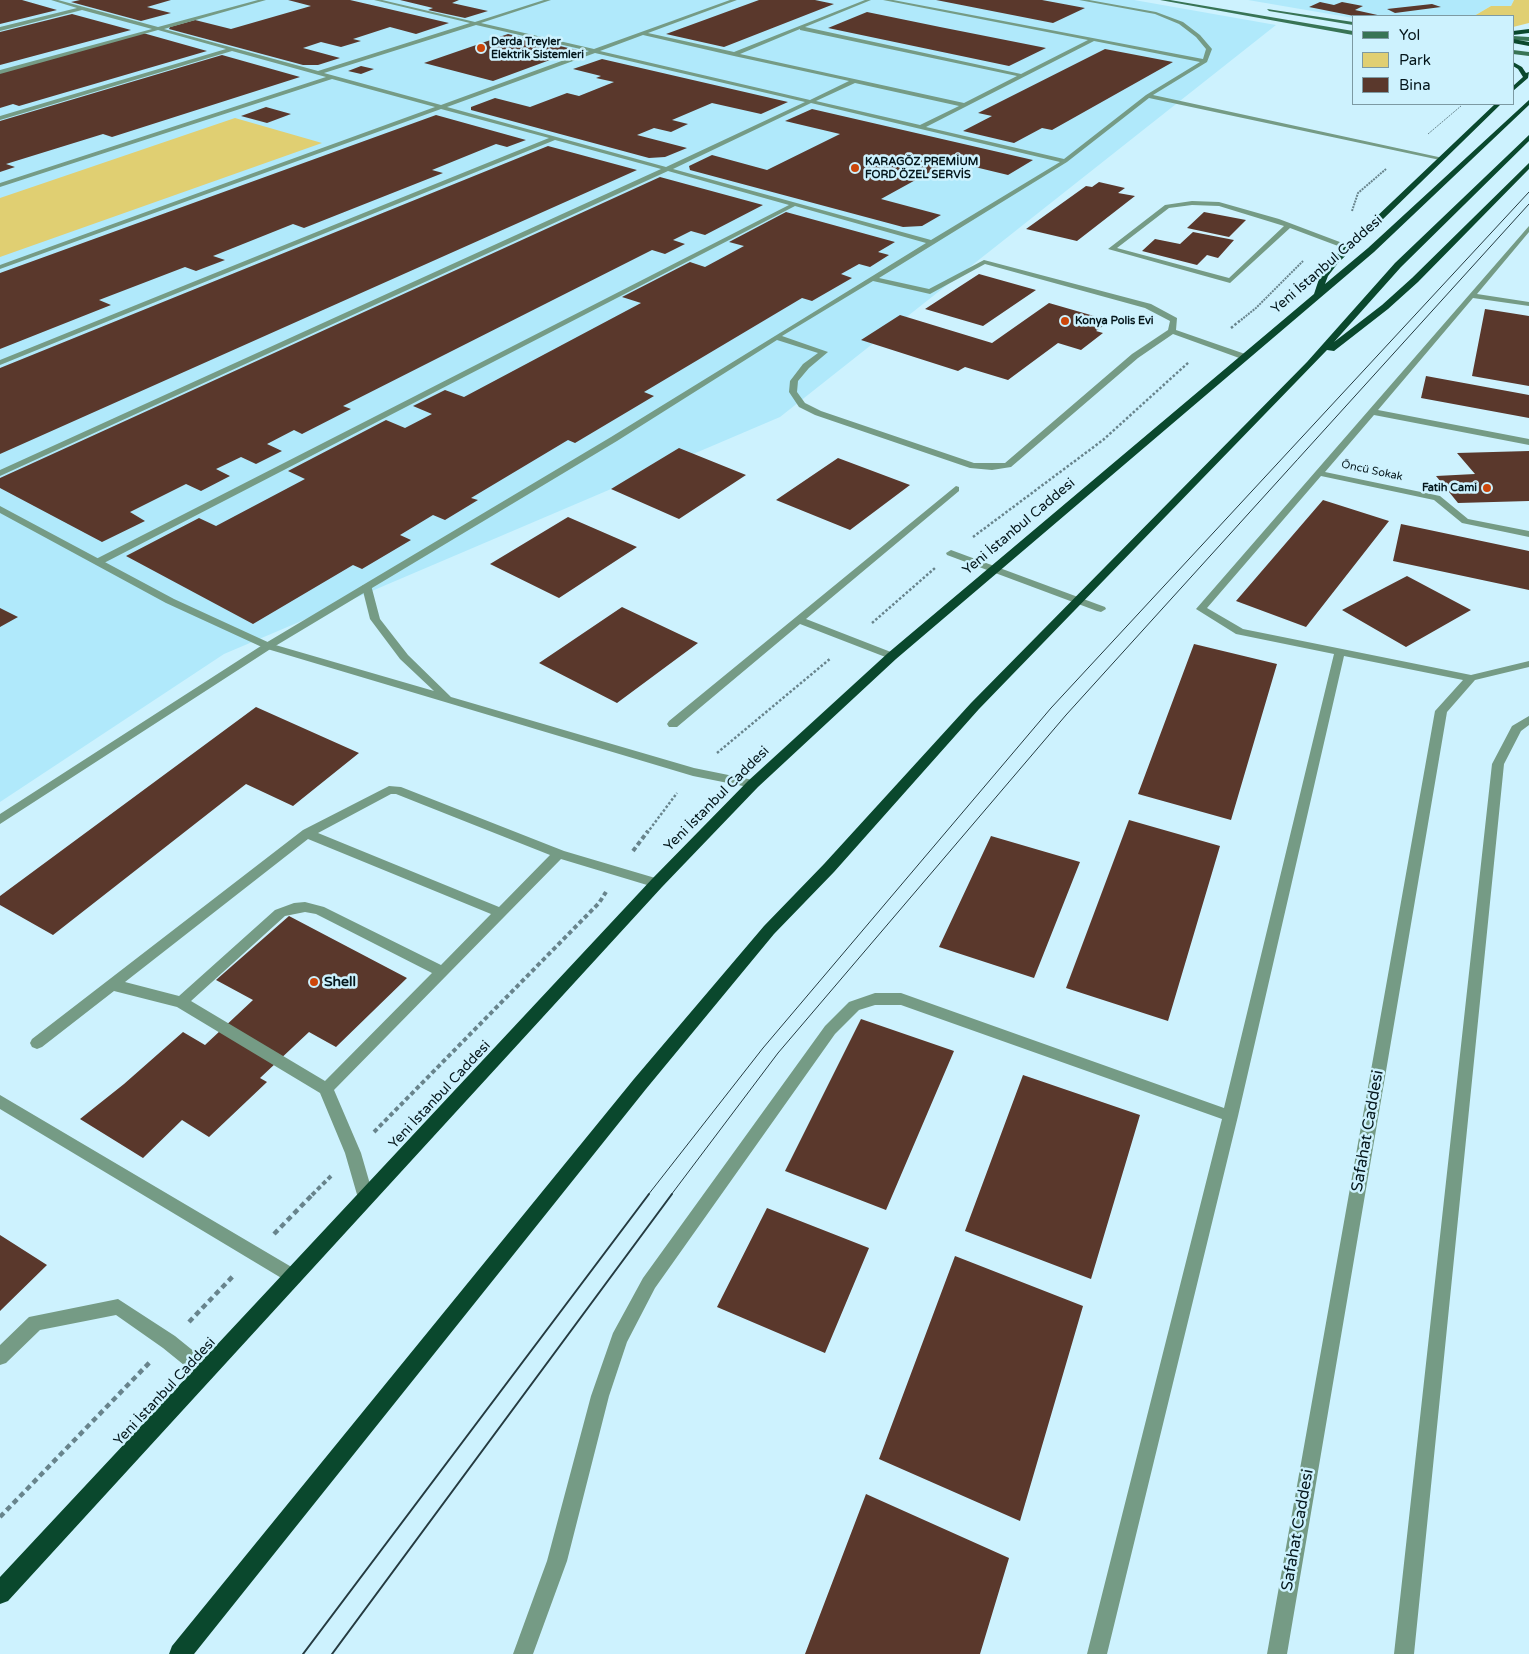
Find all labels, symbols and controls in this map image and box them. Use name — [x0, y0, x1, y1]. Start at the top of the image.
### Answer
legend — [1352, 15, 1514, 105]
text: Yol — [1399, 26, 1420, 44]
place label: Derda Treyler Elektrik Sistemleri — [491, 35, 584, 61]
marker: Derda Treyler Elektrik Sistemleri — [475, 42, 487, 54]
text: Park — [1399, 51, 1431, 69]
text: Bina — [1399, 76, 1431, 94]
place label: KARAGÖZ PREMİUM FORD ÖZEL SERVİS — [865, 155, 978, 181]
marker: KARAGÖZ PREMİUM FORD ÖZEL SERVİS — [849, 162, 861, 174]
street label: Yeni İstanbul Caddesi — [1268, 212, 1386, 318]
place label: Konya Polis Evi — [1075, 314, 1153, 328]
marker: Konya Polis Evi — [1059, 315, 1071, 327]
street label: Öncü Sokak — [1340, 458, 1404, 484]
street label: Yeni İstanbul Caddesi — [959, 475, 1079, 579]
place label: Fatih Cami — [1422, 481, 1477, 495]
marker: Fatih Cami — [1481, 482, 1493, 494]
street label: Yeni İstanbul Caddesi — [661, 743, 773, 855]
place label: Shell — [324, 974, 356, 990]
marker: Shell — [308, 976, 320, 988]
street label: Yeni İstanbul Caddesi — [386, 1037, 494, 1153]
street label: Safahat Caddesi — [1348, 1069, 1388, 1193]
street label: Yeni İstanbul Caddesi — [111, 1334, 219, 1450]
street label: Safahat Caddesi — [1278, 1468, 1318, 1592]

